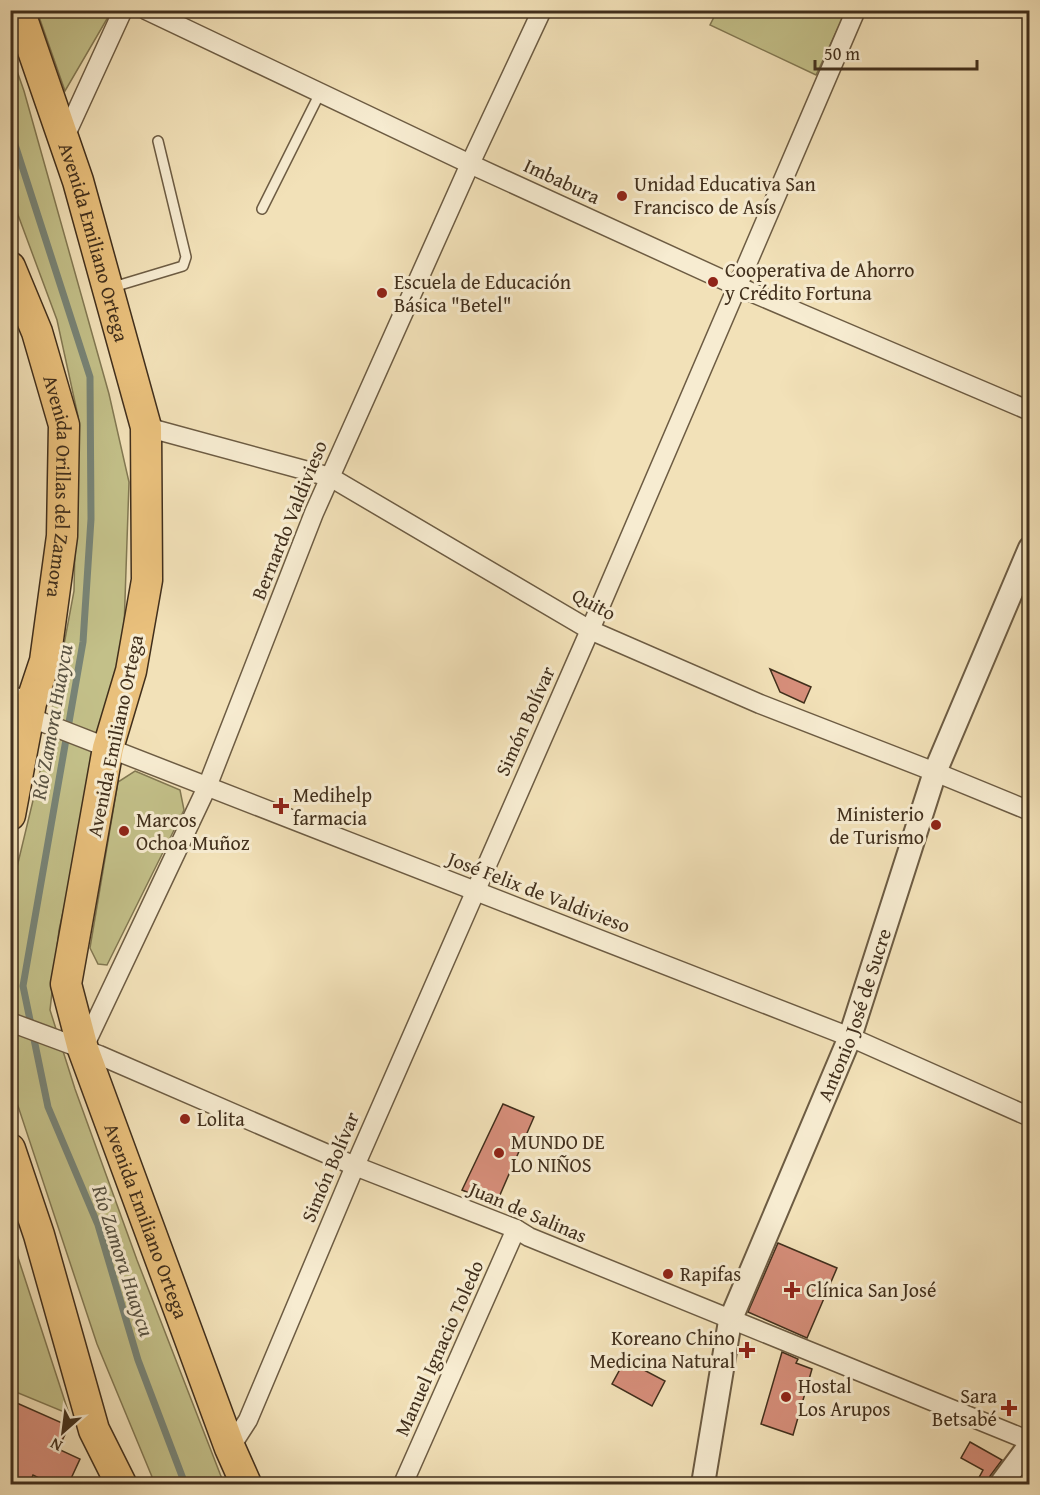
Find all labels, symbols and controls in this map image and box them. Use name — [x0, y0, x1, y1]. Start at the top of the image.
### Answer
scale bar — [815, 33, 977, 71]
text: 50 m — [824, 40, 860, 67]
street label: Avenida Emiliano Ortega — [52, 138, 137, 346]
street label: Imbabura — [519, 150, 606, 211]
place label: Unidad Educativa San Francisco de Asís — [634, 169, 816, 221]
marker: Unidad Educativa San Francisco de Asís — [615, 189, 629, 203]
place label: Cooperativa de Ahorro y Crédito Fortuna — [724, 255, 914, 307]
place label: Escuela de Educación Básica "Betel" — [394, 267, 571, 319]
marker: Cooperativa de Ahorro y Crédito Fortuna — [706, 275, 720, 289]
marker: Escuela de Educación Básica "Betel" — [375, 286, 389, 300]
street label: Avenida Orillas del Zamora — [36, 371, 79, 600]
street label: Bernardo Valdivieso — [243, 436, 334, 604]
street label: Quito — [567, 580, 621, 627]
street label: Avenida Emiliano Ortega — [79, 631, 150, 840]
water label: Río Zamora Huaycu — [22, 641, 81, 803]
street label: Simón Bolívar — [487, 661, 562, 780]
place label: Medihelp farmacia — [293, 780, 372, 832]
marker: Medihelp farmacia — [274, 799, 288, 813]
place label: Ministerio de Turismo — [829, 799, 924, 851]
place label: Marcos Ochoa Muñoz — [136, 805, 250, 857]
marker: Ministerio de Turismo — [929, 818, 943, 832]
marker: Marcos Ochoa Muñoz — [117, 824, 131, 838]
street label: José Felix de Valdivieso — [441, 842, 635, 940]
street label: Antonio José de Sucre — [810, 925, 898, 1105]
place label: Lolita — [197, 1104, 245, 1133]
street label: Simón Bolívar — [293, 1107, 366, 1227]
marker: Lolita — [178, 1112, 192, 1126]
street label: Avenida Emiliano Ortega — [98, 1119, 196, 1323]
place label: MUNDO DE LO NIÑOS — [511, 1127, 605, 1179]
marker: MUNDO DE LO NIÑOS — [492, 1146, 506, 1160]
street label: Juan de Salinas — [462, 1172, 592, 1249]
water label: Río Zamora Huaycu — [84, 1180, 163, 1341]
street label: Manuel Ignacio Toledo — [387, 1255, 490, 1440]
place label: Rapifas — [680, 1259, 741, 1288]
marker: Rapifas — [661, 1267, 675, 1281]
place label: Clínica San José — [806, 1275, 936, 1304]
marker: Clínica San José — [783, 1281, 801, 1299]
place label: Koreano Chino Medicina Natural — [590, 1323, 735, 1375]
marker: Koreano Chino Medicina Natural — [740, 1343, 754, 1357]
place label: Hostal Los Arupos — [798, 1371, 890, 1423]
place label: Sara Betsabé — [932, 1381, 998, 1433]
marker: Hostal Los Arupos — [779, 1390, 793, 1404]
marker: Sara Betsabé — [1002, 1401, 1016, 1415]
north arrow — [33, 1402, 93, 1462]
text: N — [45, 1432, 66, 1458]

